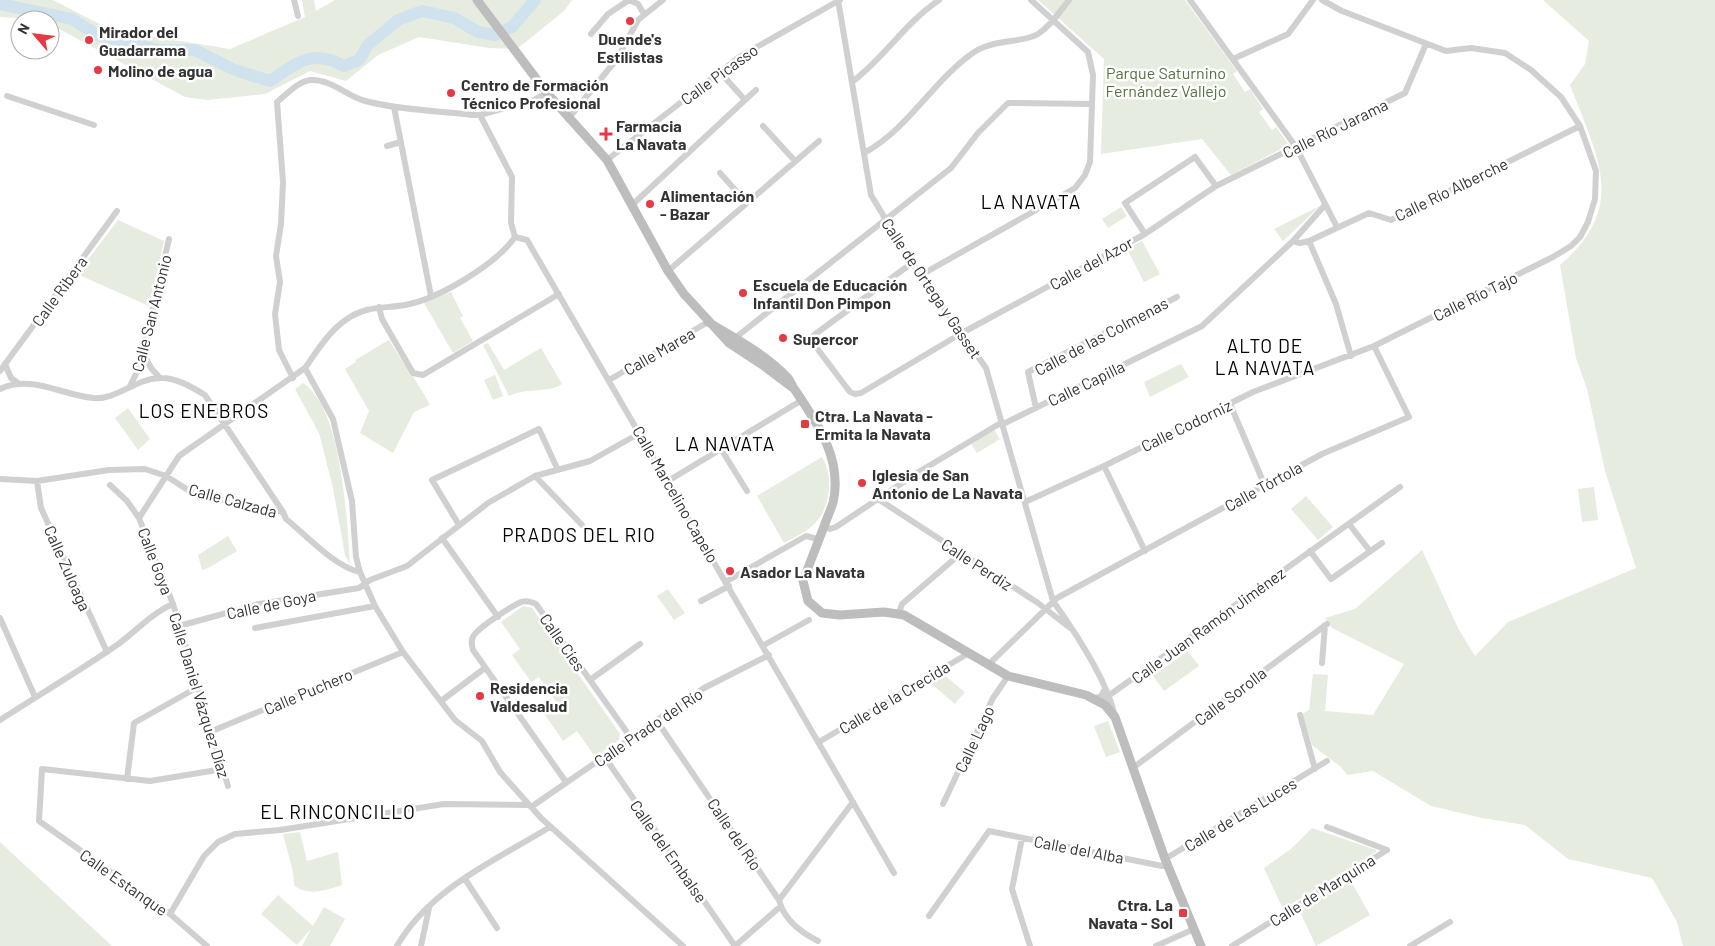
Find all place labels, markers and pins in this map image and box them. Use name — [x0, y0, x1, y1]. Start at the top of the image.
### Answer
marker: Duende's Estilistas — [624, 15, 636, 27]
place label: Mirador del Guadarrama — [99, 22, 186, 59]
place label: Duende's Estilistas — [597, 29, 663, 66]
marker: Mirador del Guadarrama — [83, 34, 95, 46]
place label: Molino de agua — [108, 61, 213, 80]
marker: Molino de agua — [92, 64, 104, 76]
place label: Centro de Formación Técnico Profesional — [461, 75, 608, 112]
marker: Centro de Formación Técnico Profesional — [445, 87, 457, 99]
place label: Farmacia La Navata — [616, 116, 686, 153]
marker: Farmacia La Navata — [600, 128, 612, 140]
place label: Alimentación - Bazar — [660, 186, 754, 223]
marker: Alimentación - Bazar — [644, 198, 656, 210]
place label: Escuela de Educación Infantil Don Pimpon — [753, 275, 907, 312]
marker: Escuela de Educación Infantil Don Pimpon — [737, 287, 749, 299]
place label: Supercor — [793, 329, 858, 348]
marker: Supercor — [777, 332, 789, 344]
place label: Ctra. La Navata - Ermita la Navata — [815, 406, 933, 443]
marker: Ctra. La Navata - Ermita la Navata — [799, 418, 811, 430]
place label: Iglesia de San Antonio de La Navata — [872, 465, 1023, 502]
marker: Iglesia de San Antonio de La Navata — [856, 477, 868, 489]
place label: Asador La Navata — [740, 562, 865, 581]
marker: Asador La Navata — [724, 565, 736, 577]
place label: Residencia Valdesalud — [490, 678, 568, 715]
marker: Residencia Valdesalud — [474, 690, 486, 702]
place label: Ctra. La Navata - Sol — [1088, 895, 1173, 932]
marker: Ctra. La Navata - Sol — [1177, 907, 1189, 919]

